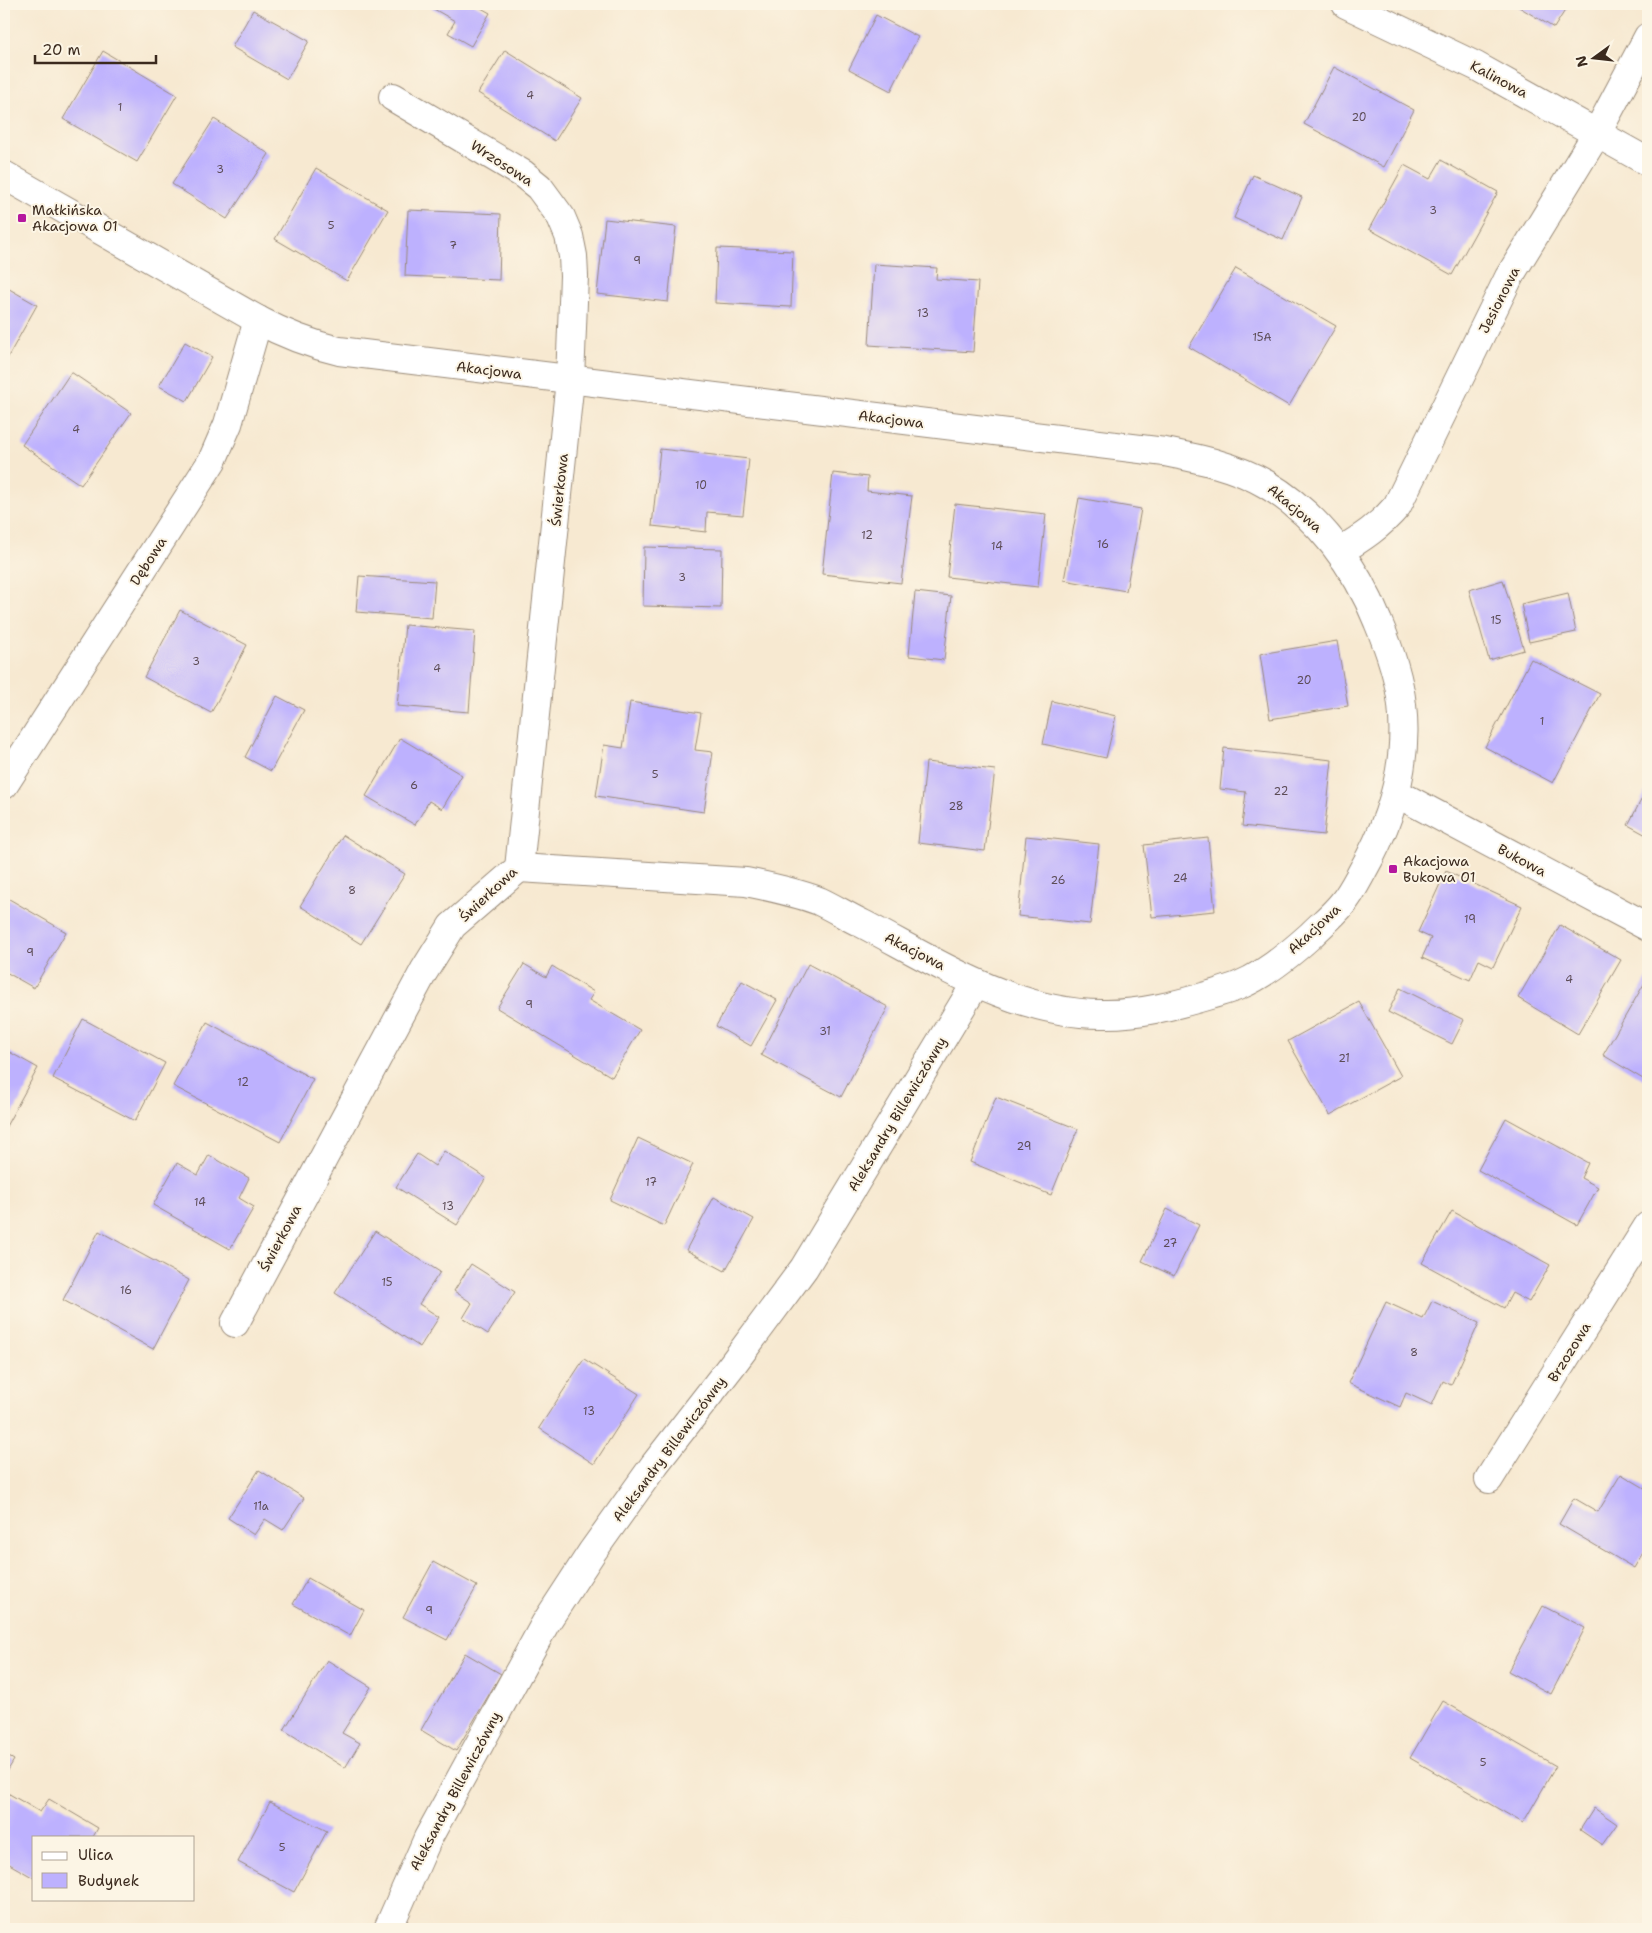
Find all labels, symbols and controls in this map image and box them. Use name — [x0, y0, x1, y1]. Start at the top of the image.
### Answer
scale bar — [35, 32, 156, 64]
north arrow — [1570, 32, 1620, 82]
text: 20 m — [42, 40, 81, 60]
text: N — [1571, 54, 1592, 69]
street label: Kalinowa — [1467, 56, 1531, 102]
house number: 4 — [526, 88, 534, 103]
house number: 1 — [118, 100, 122, 115]
house number: 20 — [1351, 110, 1367, 125]
street label: Wrzosowa — [467, 136, 537, 190]
house number: 3 — [216, 162, 224, 177]
place label: Małkińska Akacjowa 01 — [32, 201, 118, 235]
house number: 3 — [1429, 203, 1437, 218]
marker: Małkińska Akacjowa 01 — [16, 212, 28, 224]
house number: 5 — [328, 218, 335, 233]
house number: 7 — [449, 238, 457, 253]
house number: 9 — [633, 253, 641, 268]
street label: Jesionowa — [1475, 263, 1524, 336]
house number: 13 — [917, 306, 929, 321]
house number: 15A — [1252, 330, 1272, 345]
street label: Akacjowa — [455, 357, 523, 383]
street label: Akacjowa — [857, 406, 925, 432]
house number: 4 — [72, 422, 80, 437]
street label: Świerkowa — [546, 452, 572, 527]
house number: 10 — [695, 478, 707, 493]
street label: Akacjowa — [1264, 480, 1326, 536]
house number: 12 — [861, 528, 873, 543]
street label: Dębowa — [126, 533, 170, 589]
house number: 16 — [1097, 537, 1109, 552]
house number: 14 — [991, 539, 1003, 554]
house number: 3 — [678, 570, 686, 585]
house number: 15 — [1490, 613, 1502, 628]
house number: 3 — [192, 654, 200, 669]
house number: 4 — [433, 661, 441, 676]
house number: 20 — [1296, 673, 1312, 688]
house number: 1 — [1540, 714, 1544, 729]
house number: 5 — [652, 767, 659, 782]
house number: 6 — [410, 778, 418, 793]
house number: 22 — [1274, 784, 1288, 799]
house number: 28 — [948, 799, 964, 814]
street label: Bukowa — [1495, 840, 1550, 880]
place label: Akacjowa Bukowa 01 — [1403, 852, 1476, 886]
street label: Świerkowa — [455, 862, 521, 926]
marker: Akacjowa Bukowa 01 — [1387, 863, 1399, 875]
house number: 24 — [1173, 871, 1188, 886]
house number: 26 — [1051, 873, 1065, 888]
house number: 8 — [348, 883, 356, 898]
street label: Akacjowa — [1284, 900, 1344, 958]
house number: 19 — [1464, 912, 1476, 927]
street label: Akacjowa — [882, 928, 949, 974]
house number: 9 — [26, 945, 34, 960]
house number: 4 — [1565, 972, 1573, 987]
house number: 9 — [525, 997, 533, 1012]
house number: 31 — [819, 1024, 831, 1039]
street label: Aleksandry Billewiczówny — [844, 1033, 950, 1195]
house number: 21 — [1338, 1051, 1350, 1066]
house number: 12 — [237, 1075, 249, 1090]
house number: 29 — [1017, 1139, 1031, 1154]
house number: 17 — [645, 1175, 657, 1190]
house number: 14 — [194, 1195, 206, 1210]
house number: 13 — [442, 1199, 454, 1214]
street label: Świerkowa — [255, 1201, 305, 1274]
house number: 27 — [1163, 1236, 1178, 1251]
house number: 15 — [381, 1275, 393, 1290]
house number: 16 — [120, 1283, 132, 1298]
street label: Brzozowa — [1544, 1318, 1595, 1385]
house number: 8 — [1410, 1345, 1418, 1360]
street label: Aleksandry Billewiczówny — [608, 1373, 730, 1525]
house number: 13 — [583, 1404, 595, 1419]
house number: 11a — [253, 1499, 269, 1514]
house number: 9 — [425, 1603, 433, 1618]
street label: Aleksandry Billewiczówny — [405, 1708, 505, 1874]
house number: 5 — [1480, 1755, 1487, 1770]
legend — [32, 1836, 195, 1900]
house number: 5 — [279, 1840, 286, 1855]
text: Ulica — [78, 1845, 114, 1865]
text: Budynek — [78, 1871, 139, 1891]

